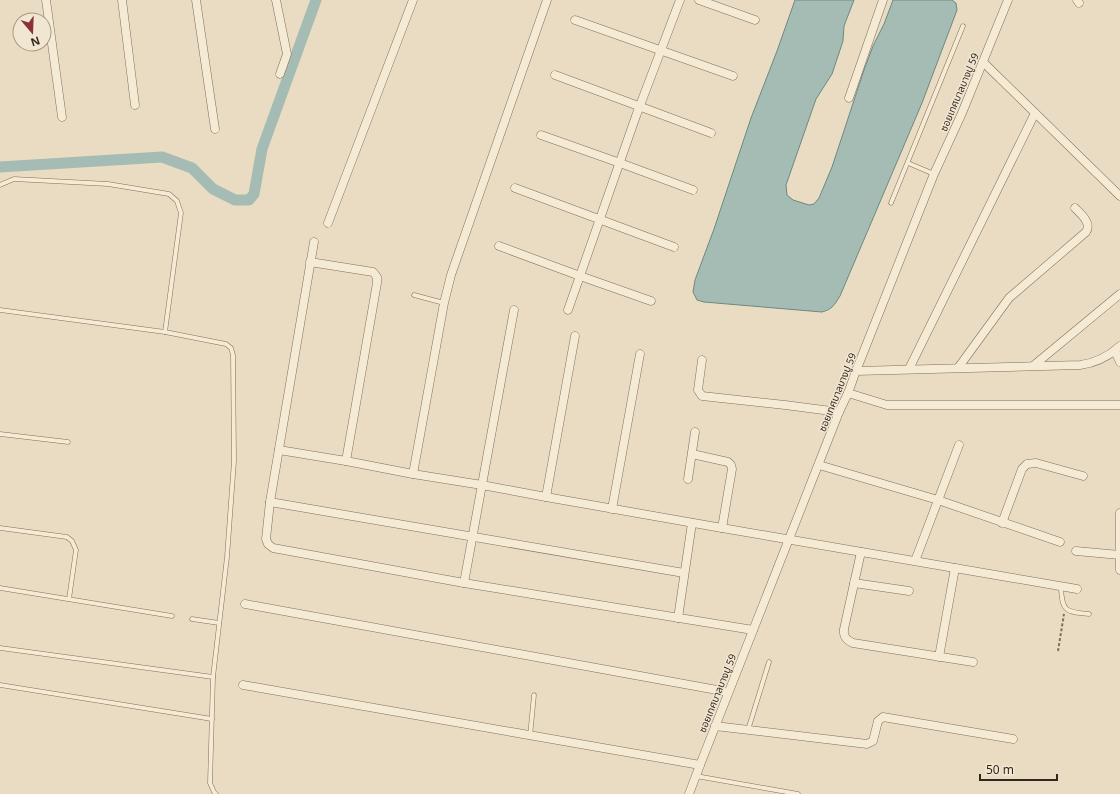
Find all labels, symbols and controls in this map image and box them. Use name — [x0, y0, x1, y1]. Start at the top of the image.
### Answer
north arrow — [12, 12, 52, 52]
text: N — [28, 31, 42, 50]
street label: ซอยเทศบาลบางปู 59 — [936, 50, 984, 134]
street label: ซอยเทศบาลบางปู 59 — [815, 350, 861, 434]
street label: ซอยเทศบาลบางปู 59 — [695, 651, 741, 735]
scale bar — [980, 756, 1057, 782]
text: 50 m — [986, 761, 1014, 779]

